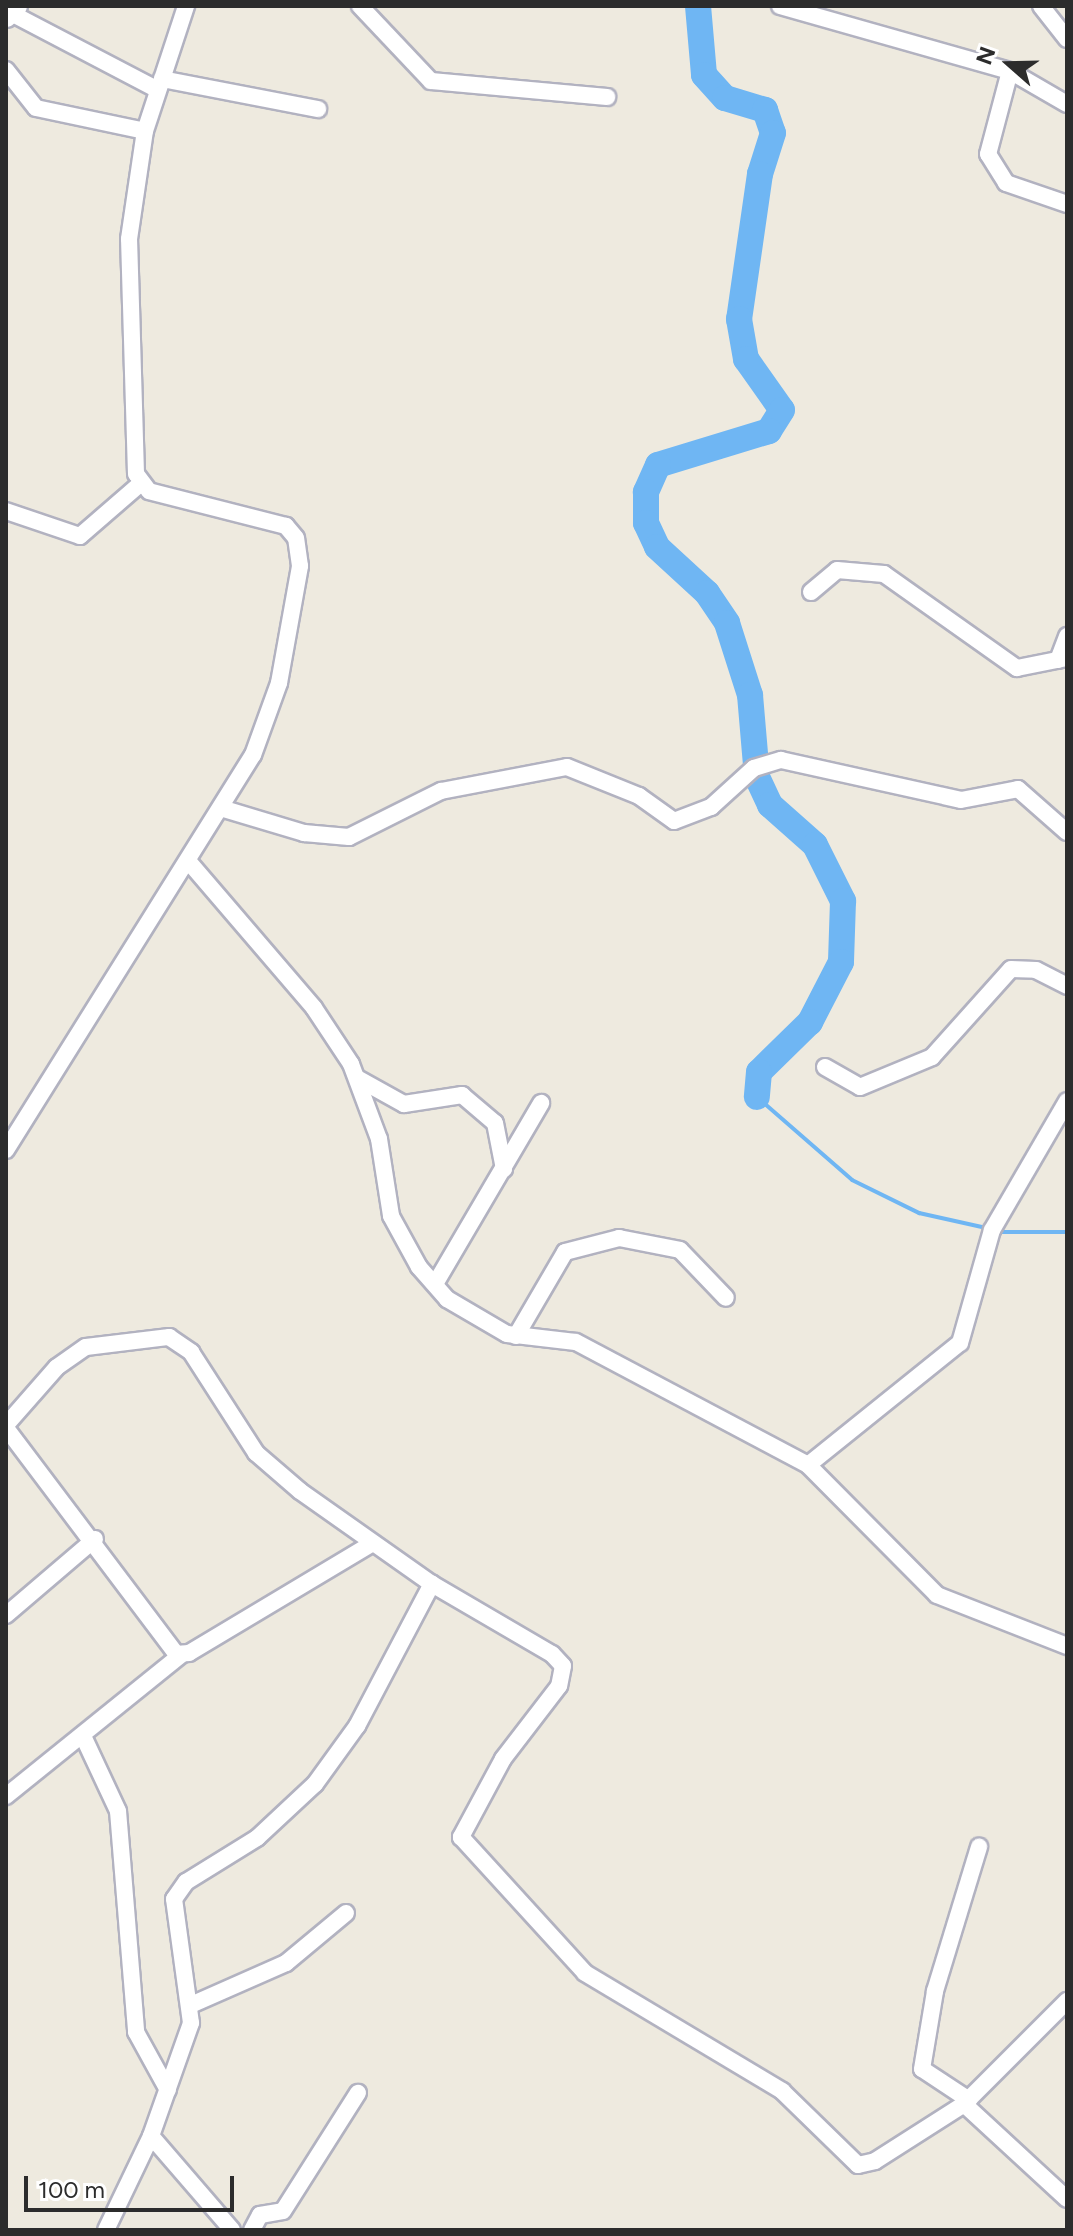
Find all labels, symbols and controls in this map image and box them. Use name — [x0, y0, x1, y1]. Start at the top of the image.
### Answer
north arrow — [969, 24, 1049, 104]
text: N — [970, 43, 1002, 68]
scale bar — [28, 2160, 238, 2210]
text: 100 m — [38, 2175, 105, 2204]

